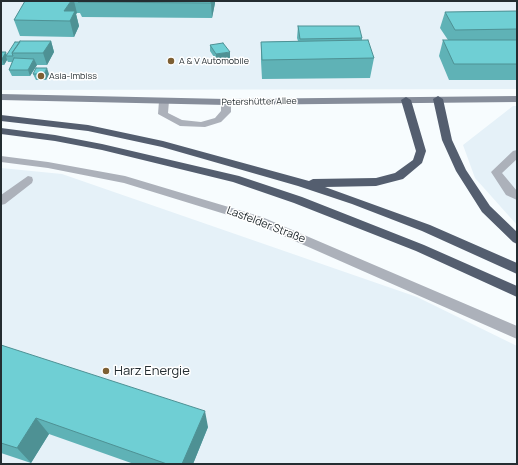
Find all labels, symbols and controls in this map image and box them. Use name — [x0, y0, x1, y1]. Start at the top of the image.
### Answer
marker: A & V Automobile — [166, 56, 176, 66]
place label: A & V Automobile — [179, 56, 249, 66]
marker: Asia-Imbiss — [36, 71, 46, 81]
place label: Asia-Imbiss — [49, 71, 97, 81]
street label: Petershütter Allee — [221, 96, 297, 108]
street label: Lasfelder Straße — [225, 204, 307, 246]
place label: Harz Energie — [114, 363, 190, 379]
marker: Harz Energie — [101, 366, 111, 376]

